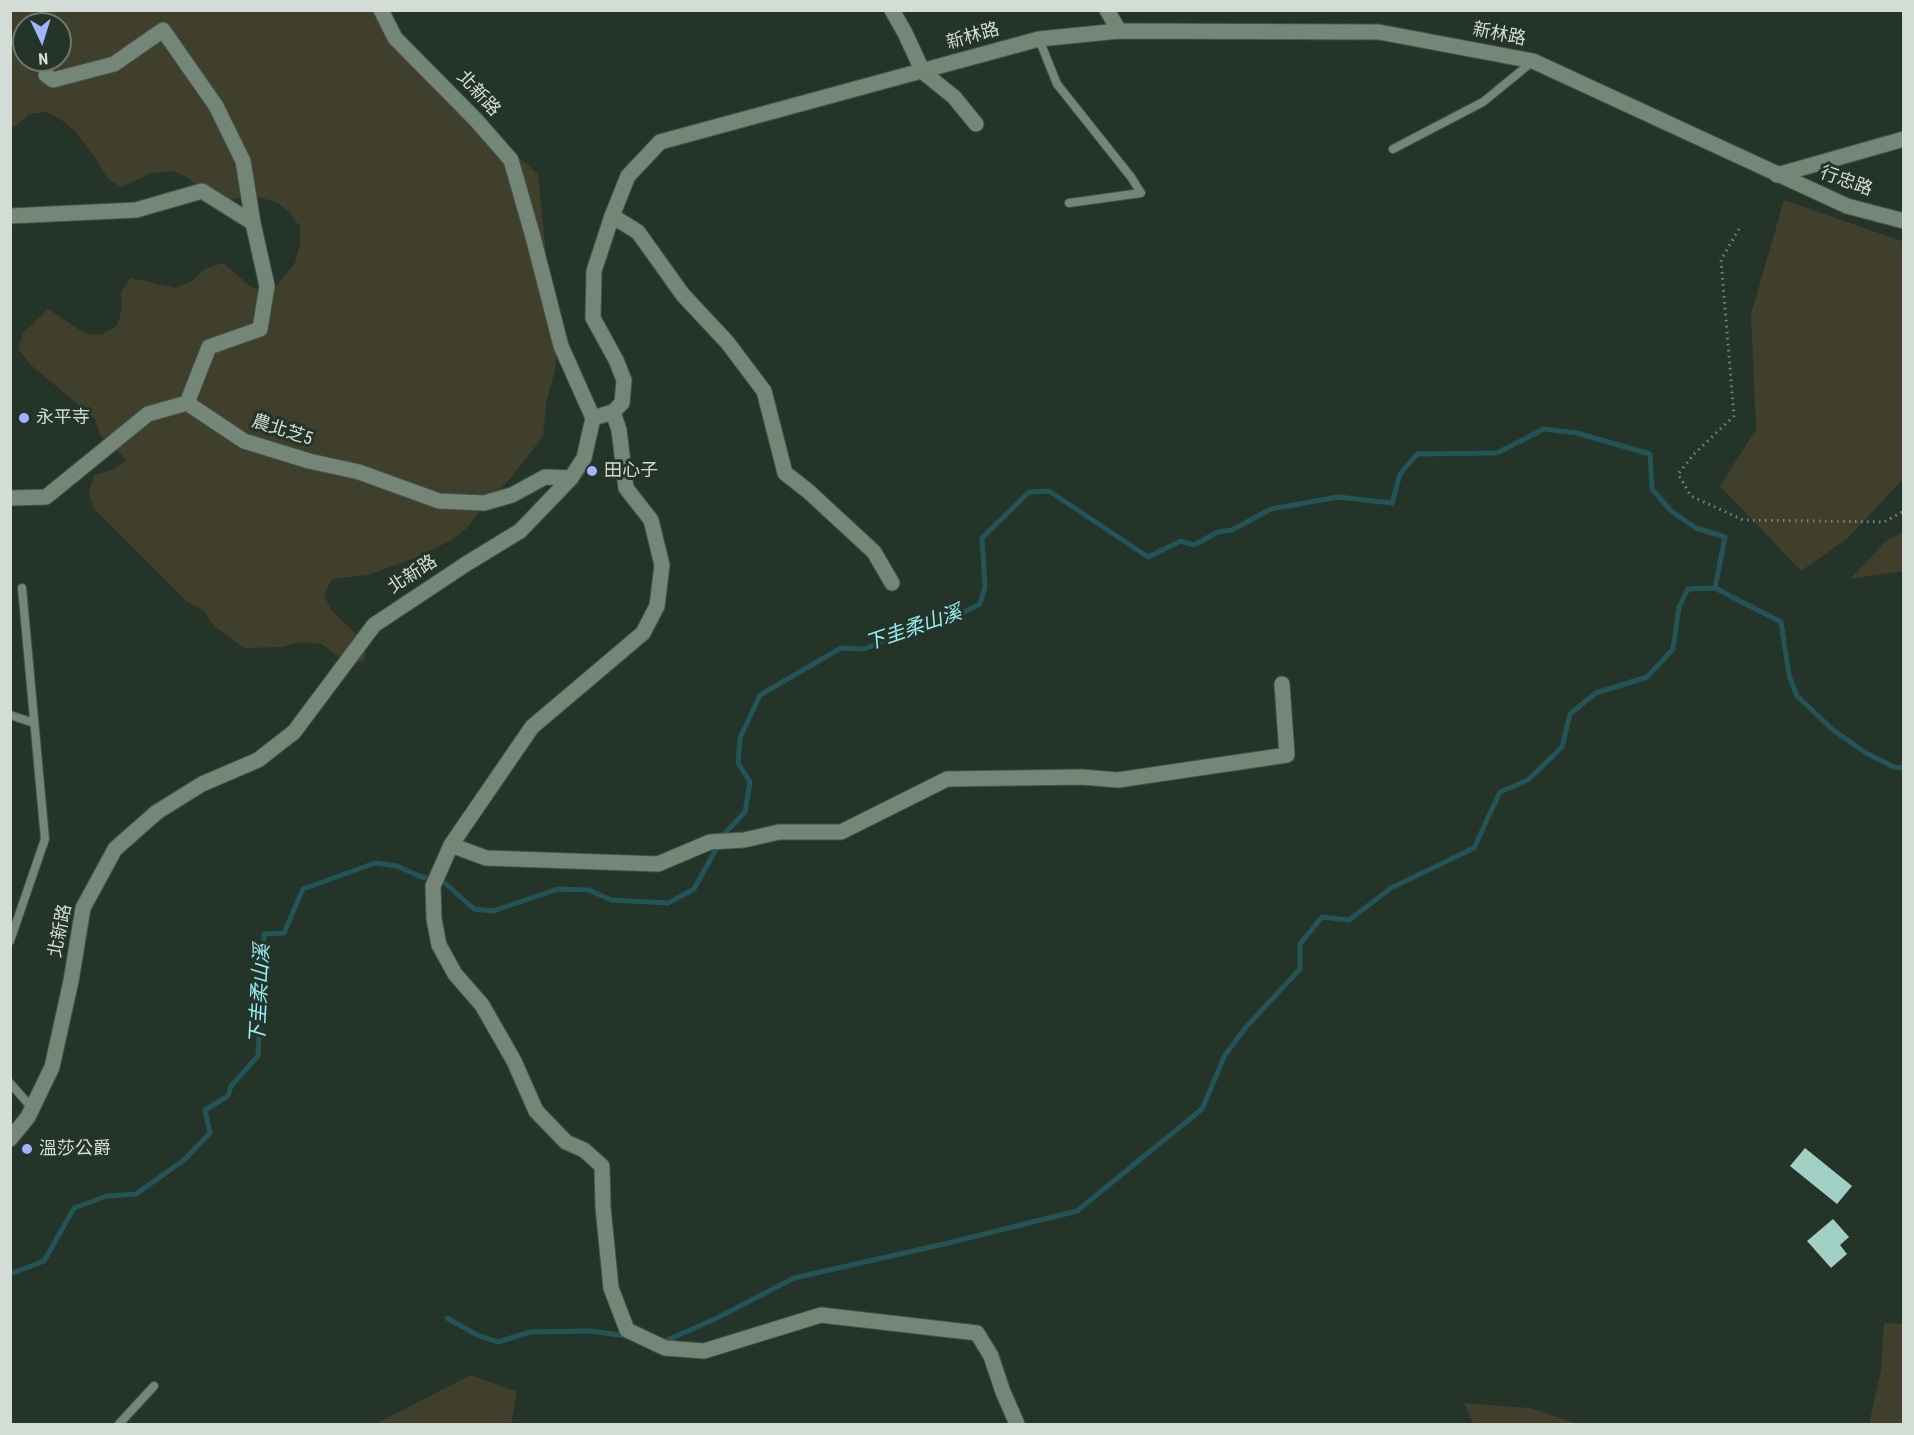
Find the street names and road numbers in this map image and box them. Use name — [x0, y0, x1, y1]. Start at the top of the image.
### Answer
street label: 新林路 — [944, 19, 1002, 55]
street label: 新林路 — [1470, 19, 1528, 51]
street label: 北新路 — [452, 67, 504, 121]
street label: 行忠路 — [1817, 163, 1875, 201]
street label: 農北芝5 — [249, 411, 315, 451]
street label: 北新路 — [384, 551, 442, 599]
street label: 北新路 — [45, 902, 77, 960]

